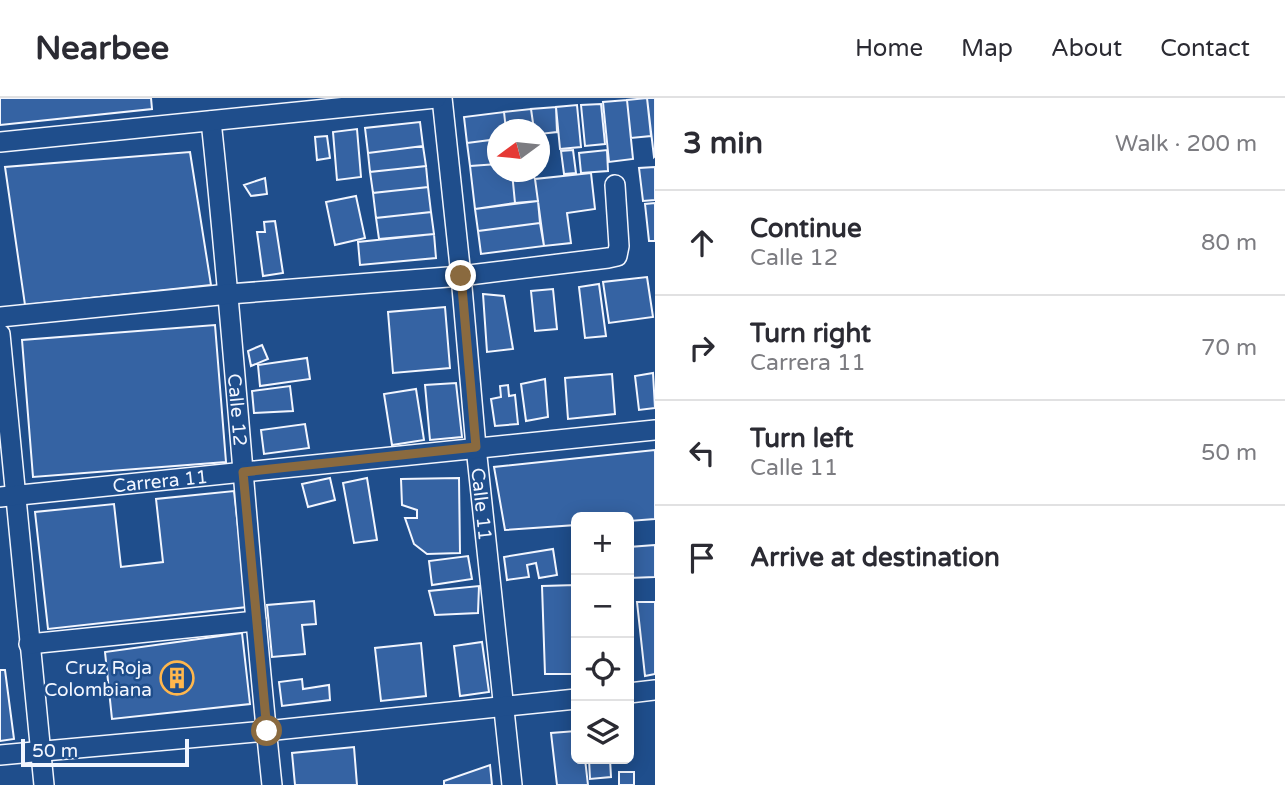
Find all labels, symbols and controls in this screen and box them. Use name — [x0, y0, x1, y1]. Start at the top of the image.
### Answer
text: Nearbee — [35, 29, 169, 68]
text: Home — [855, 34, 923, 63]
text: Map — [961, 34, 1013, 63]
text: About — [1051, 34, 1122, 63]
text: Contact — [1160, 34, 1250, 63]
north arrow — [487, 119, 550, 182]
text: 3 min — [683, 125, 763, 162]
text: Walk · 200 m — [1115, 130, 1257, 158]
text: Continue — [750, 213, 862, 244]
icon: ahead — [683, 224, 721, 262]
text: 80 m — [1201, 229, 1257, 257]
text: Calle 12 — [750, 244, 838, 272]
route end — [445, 260, 476, 291]
text: Turn right — [750, 318, 871, 349]
icon: right — [683, 329, 721, 367]
text: 70 m — [1201, 334, 1257, 362]
text: Carrera 11 — [750, 349, 866, 377]
street label: Calle 12 — [223, 373, 251, 447]
text: Turn left — [750, 423, 853, 454]
icon: left — [683, 434, 721, 472]
text: 50 m — [1201, 439, 1257, 467]
text: Calle 11 — [750, 454, 838, 482]
street label: Carrera 11 — [112, 466, 209, 497]
street label: Calle 11 — [466, 467, 496, 542]
map controls — [571, 512, 634, 764]
button: + — [571, 512, 634, 575]
icon: arrive — [683, 539, 721, 577]
text: Arrive at destination — [750, 542, 1000, 573]
button: − — [571, 575, 634, 638]
button: locate — [571, 638, 634, 701]
place label: Cruz Roja Colombiana — [44, 657, 152, 701]
building icon: Cruz Roja Colombiana — [158, 659, 196, 697]
button: layers — [571, 701, 634, 764]
route start — [251, 715, 282, 746]
scale bar — [21, 736, 189, 768]
text: 50 m — [32, 740, 78, 762]

